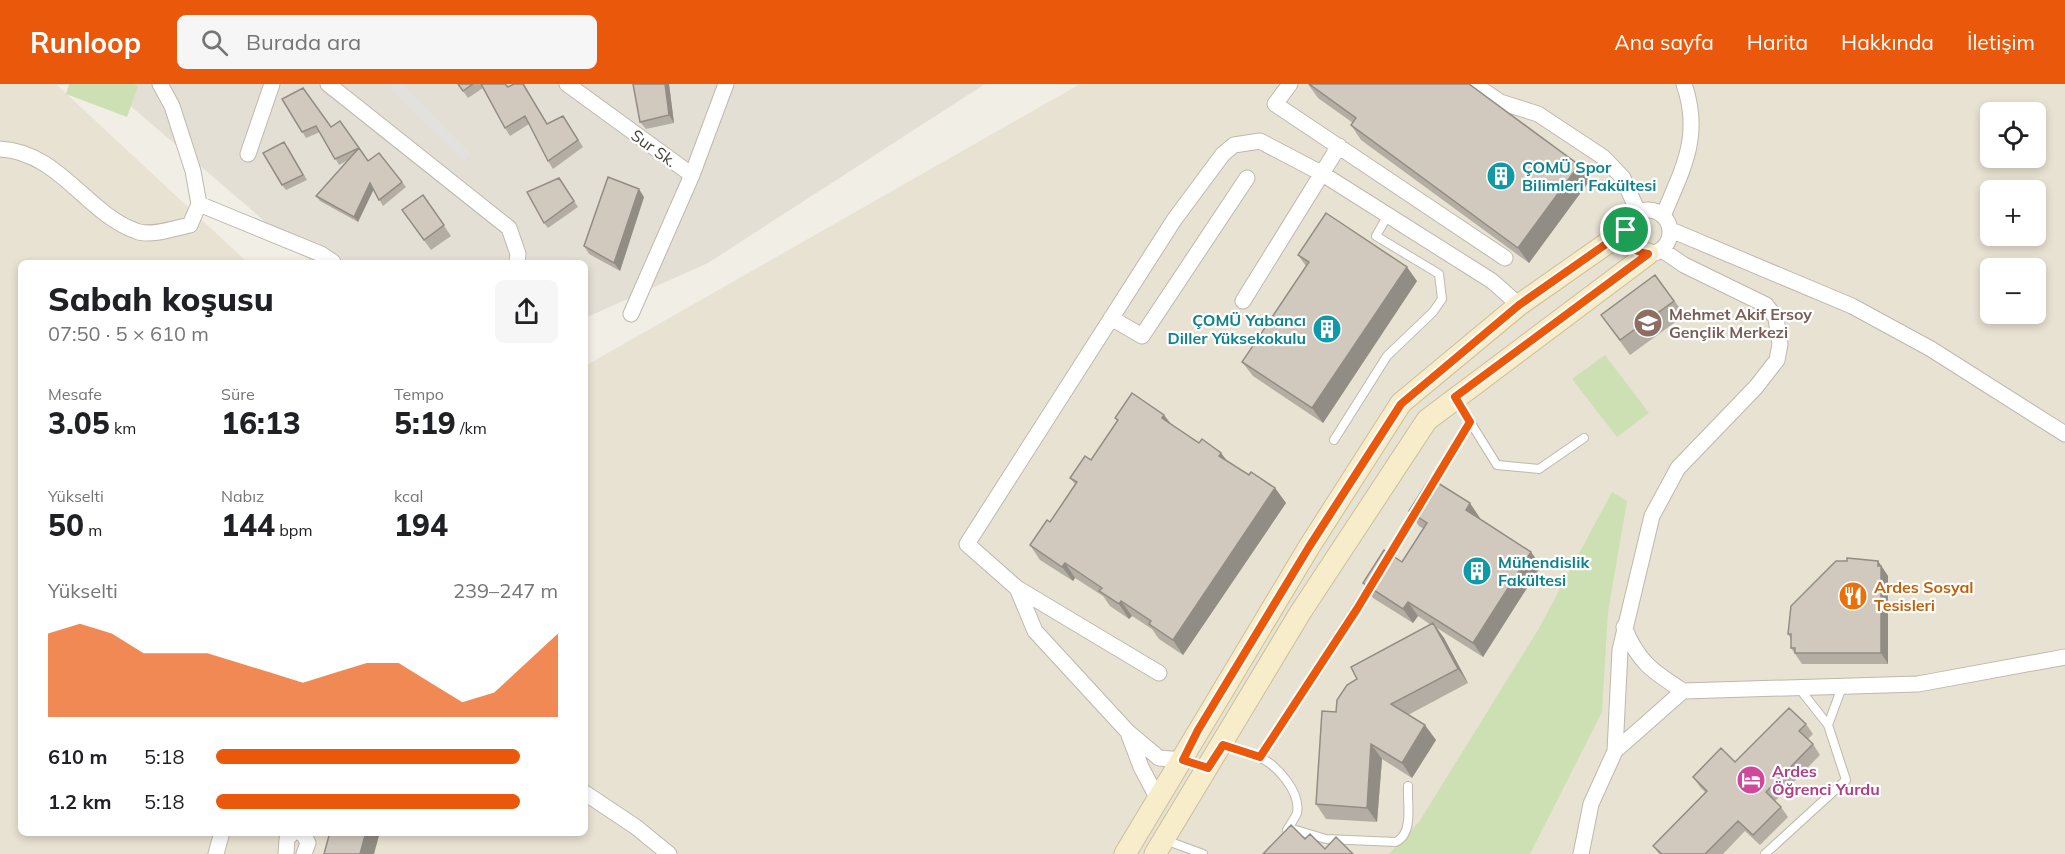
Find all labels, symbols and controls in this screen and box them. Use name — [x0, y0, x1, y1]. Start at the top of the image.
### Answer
search box — [177, 15, 597, 69]
text: Runloop — [30, 25, 141, 60]
icon: search — [198, 26, 231, 59]
text: Burada ara — [246, 28, 361, 56]
text: Ana sayfa — [1614, 29, 1714, 55]
text: Harita — [1747, 29, 1808, 55]
text: Hakkında — [1841, 29, 1934, 55]
text: İletişim — [1967, 29, 2035, 55]
map controls — [1980, 102, 2046, 324]
button: locate — [1980, 102, 2046, 168]
street label: Sur Sk. — [627, 125, 681, 171]
place label: ÇOMÜ Spor Bilimleri Fakültesi — [1522, 157, 1656, 195]
building icon: ÇOMÜ Spor Bilimleri Fakültesi — [1485, 160, 1517, 192]
button: + — [1980, 180, 2046, 246]
pin — [1600, 204, 1651, 255]
icon: arrive — [1609, 213, 1642, 246]
button: − — [1980, 258, 2046, 324]
text: Sabah koşusu — [48, 278, 274, 319]
button: share — [495, 280, 558, 343]
place label: Mehmet Akif Ersoy Gençlik Merkezi — [1669, 304, 1812, 342]
school or university icon: Mehmet Akif Ersoy Gençlik Merkezi — [1632, 307, 1664, 339]
place label: ÇOMÜ Yabancı Diller Yüksekokulu — [1168, 310, 1306, 348]
building icon: ÇOMÜ Yabancı Diller Yüksekokulu — [1311, 313, 1343, 345]
text: 07:50 · 5 × 610 m — [48, 321, 209, 346]
text: Mesafe — [48, 384, 102, 404]
text: Süre — [221, 384, 255, 404]
text: Tempo — [394, 384, 444, 404]
text: 3.05 — [48, 404, 110, 442]
text: 16:13 — [221, 404, 301, 442]
text: 5:19 — [394, 404, 456, 442]
text: km — [110, 418, 136, 438]
text: /km — [456, 418, 487, 438]
text: Yükselti — [48, 486, 104, 506]
text: Nabız — [221, 486, 264, 506]
text: kcal — [394, 486, 423, 506]
text: 50 — [48, 506, 84, 544]
text: 144 — [221, 506, 275, 544]
text: 194 — [394, 506, 448, 544]
text: m — [84, 520, 102, 540]
text: bpm — [275, 520, 312, 540]
place label: Mühendislik Fakültesi — [1498, 552, 1591, 590]
building icon: Mühendislik Fakültesi — [1461, 555, 1493, 587]
place label: Ardes Sosyal Tesisleri — [1874, 577, 1974, 615]
text: Yükselti — [48, 578, 118, 603]
text: 239–247 m — [453, 578, 558, 603]
restaurant icon: Ardes Sosyal Tesisleri — [1837, 580, 1869, 612]
text: 610 m — [48, 744, 107, 769]
text: 5:18 — [144, 744, 185, 769]
place label: Ardes Öğrenci Yurdu — [1772, 761, 1880, 799]
hotel icon: Ardes Öğrenci Yurdu — [1735, 764, 1767, 796]
text: 1.2 km — [48, 789, 111, 814]
text: 5:18 — [144, 789, 185, 814]

